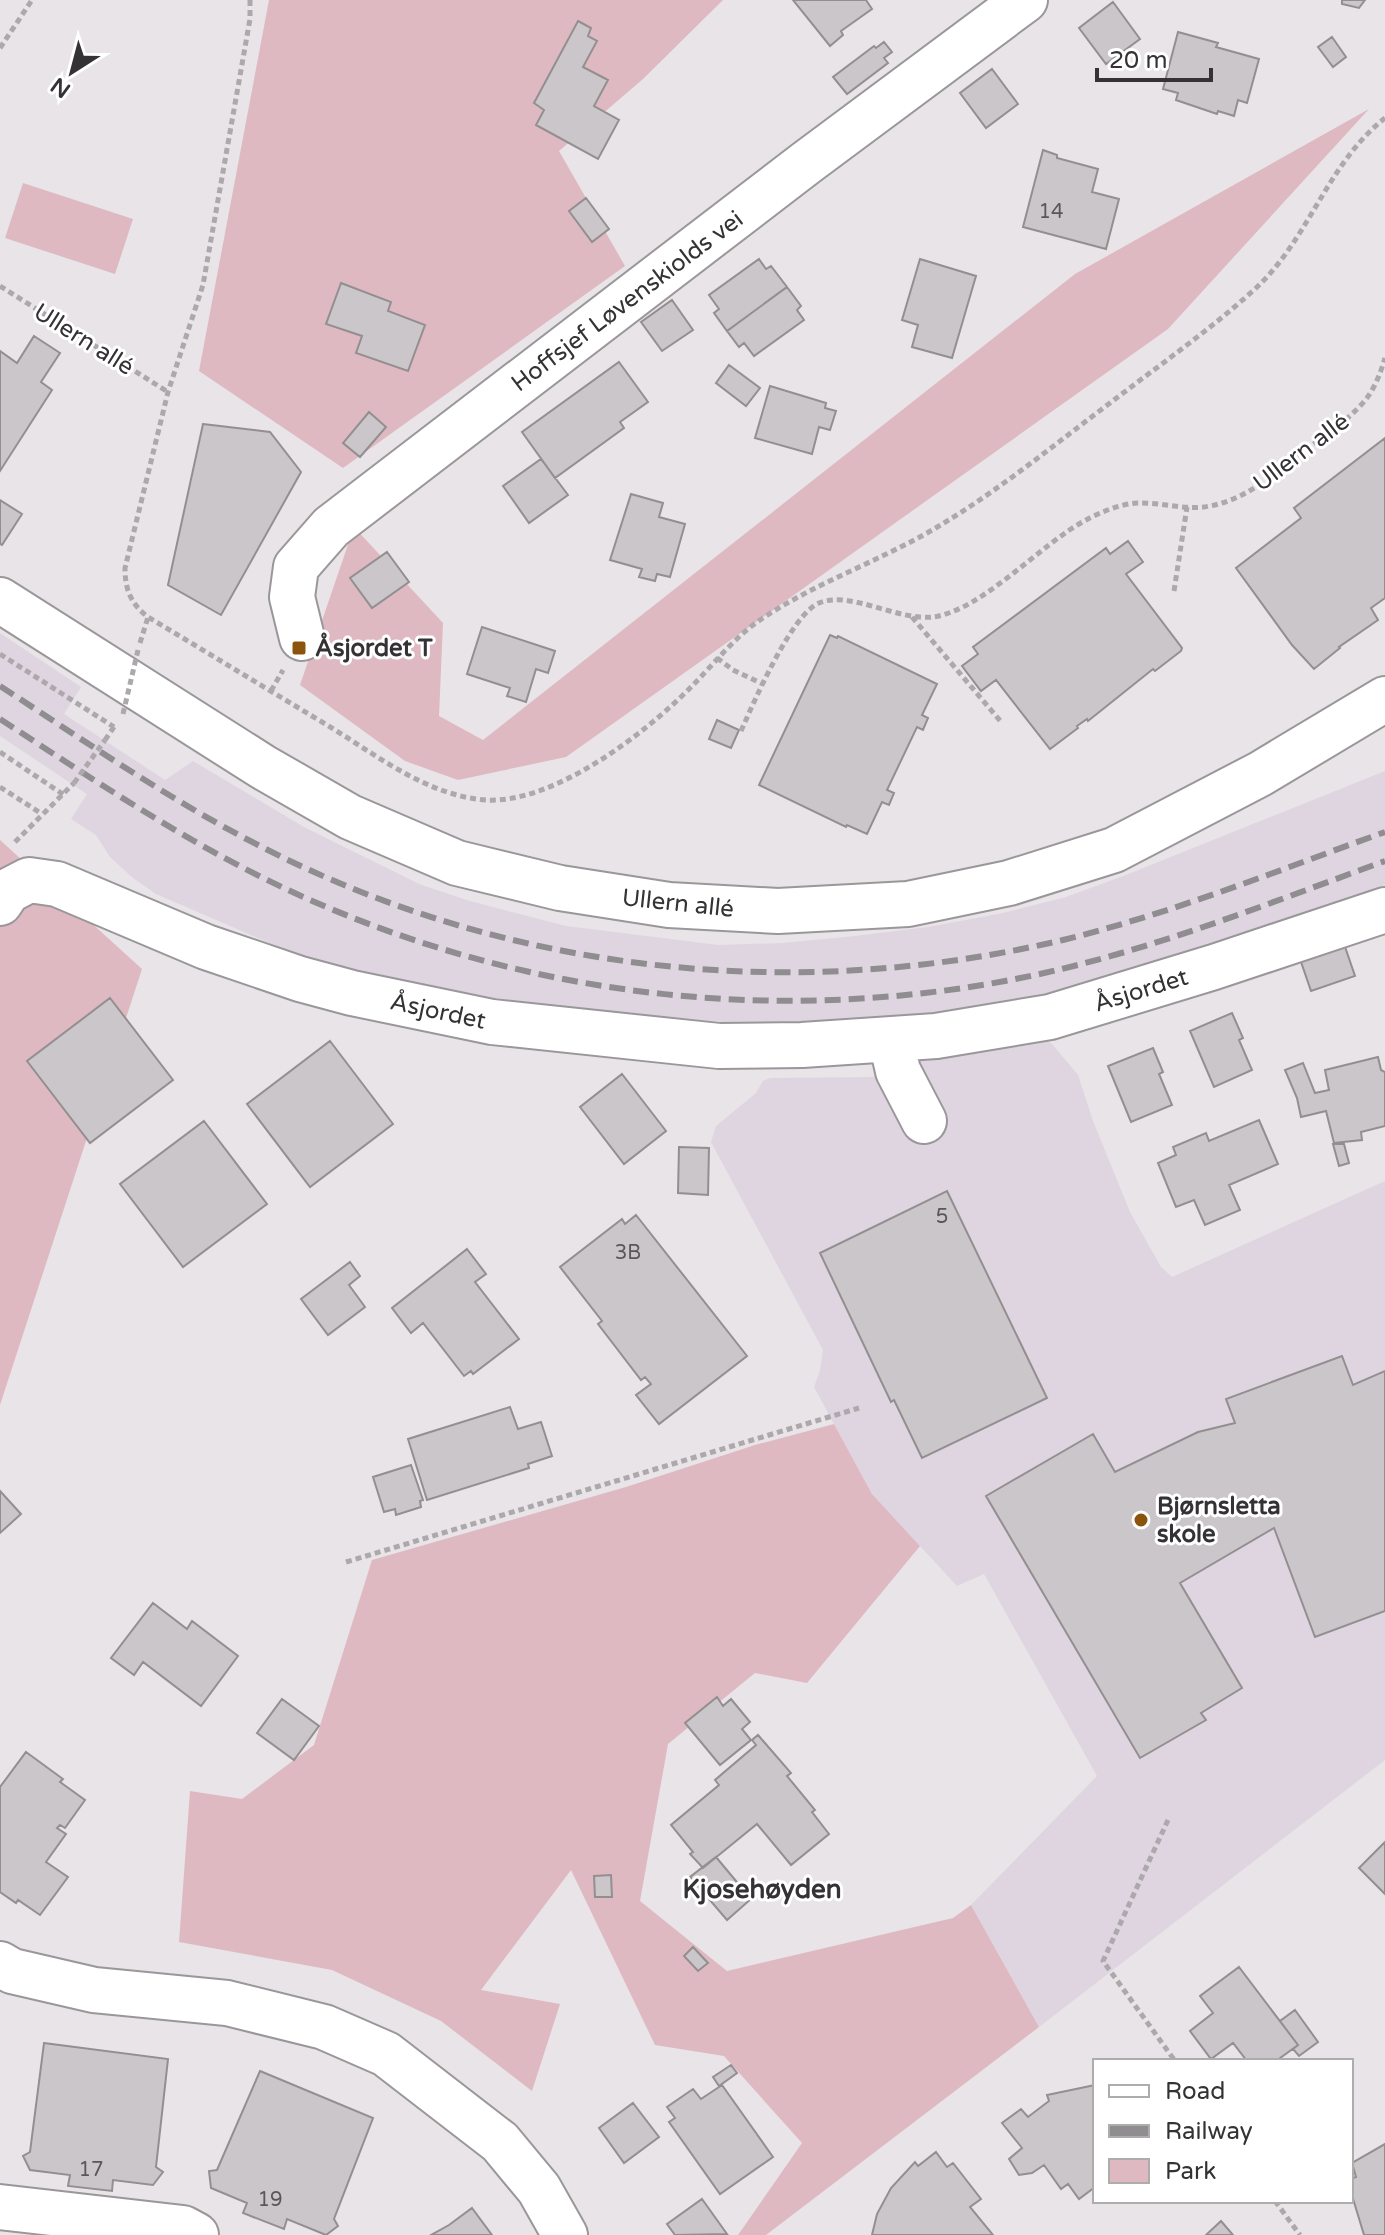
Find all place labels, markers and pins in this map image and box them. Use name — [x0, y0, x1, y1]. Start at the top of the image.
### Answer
place label: Åsjordet T — [315, 632, 433, 663]
marker: Åsjordet T — [290, 639, 308, 657]
place label: Bjørnsletta skole — [1157, 1492, 1281, 1549]
marker: Bjørnsletta skole — [1132, 1511, 1150, 1529]

